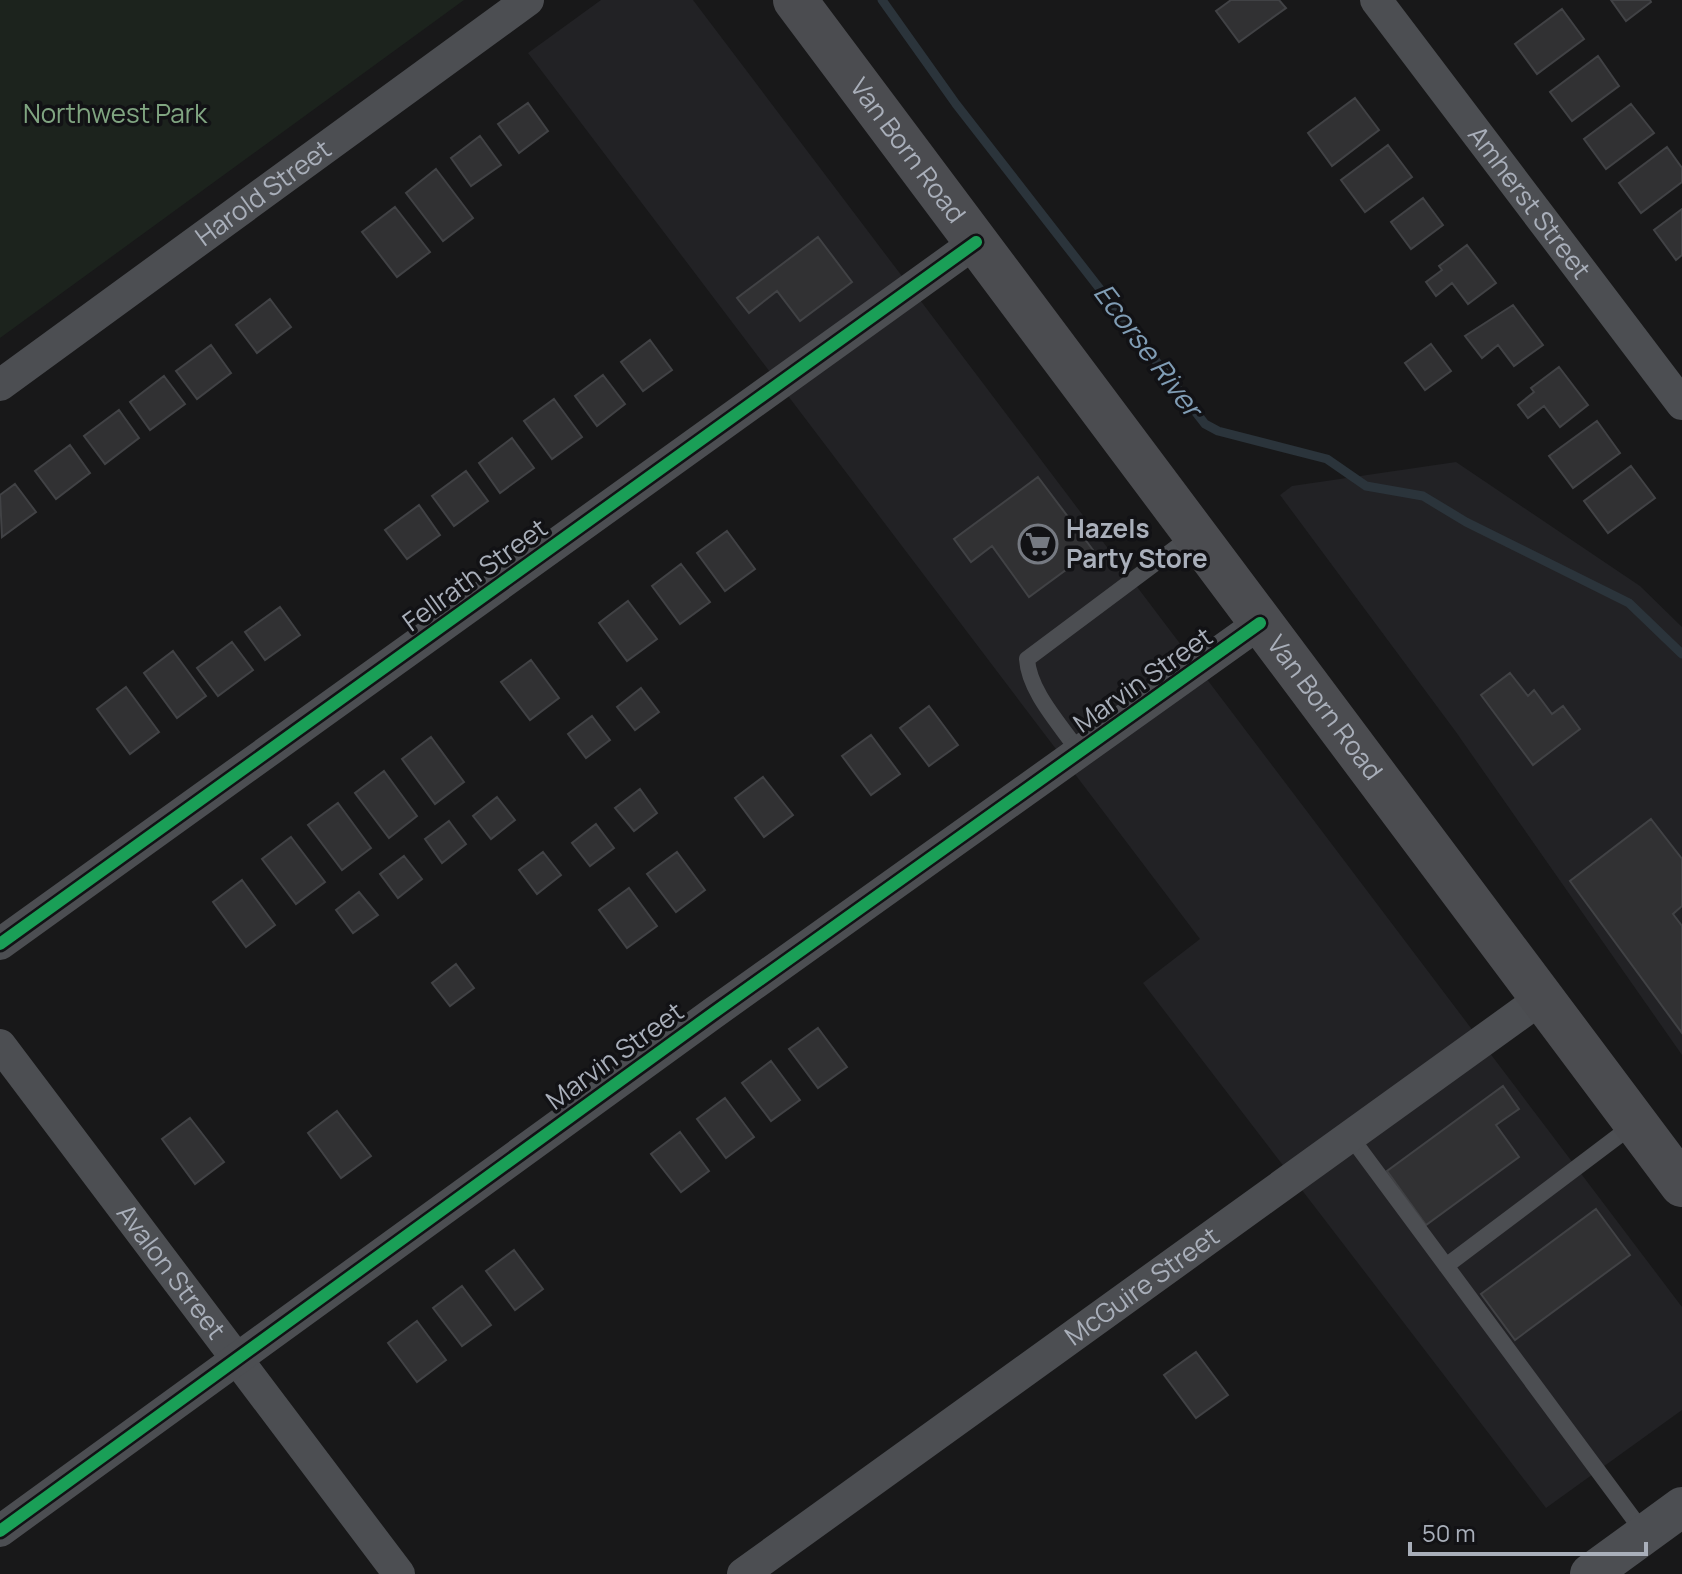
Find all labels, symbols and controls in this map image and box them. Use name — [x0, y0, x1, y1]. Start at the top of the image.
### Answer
street label: Van Born Road — [842, 70, 975, 230]
park label: Northwest Park — [23, 95, 208, 131]
street label: Amherst Street — [1460, 118, 1600, 286]
street label: Harold Street — [188, 130, 338, 254]
water label: Ecorse River — [1086, 275, 1214, 427]
street label: Fellrath Street — [395, 509, 554, 639]
place label: Hazels Party Store — [1066, 510, 1208, 576]
supermarket icon: Hazels Party Store — [1017, 523, 1059, 565]
street label: Marvin Street — [1066, 618, 1219, 740]
street label: Van Born Road — [1259, 627, 1392, 787]
street label: Marvin Street — [538, 993, 691, 1117]
street label: Avalon Street — [109, 1196, 235, 1346]
street label: McGuire Street — [1057, 1218, 1226, 1353]
scale bar — [1410, 1506, 1646, 1556]
text: 50 m — [1422, 1516, 1476, 1549]

